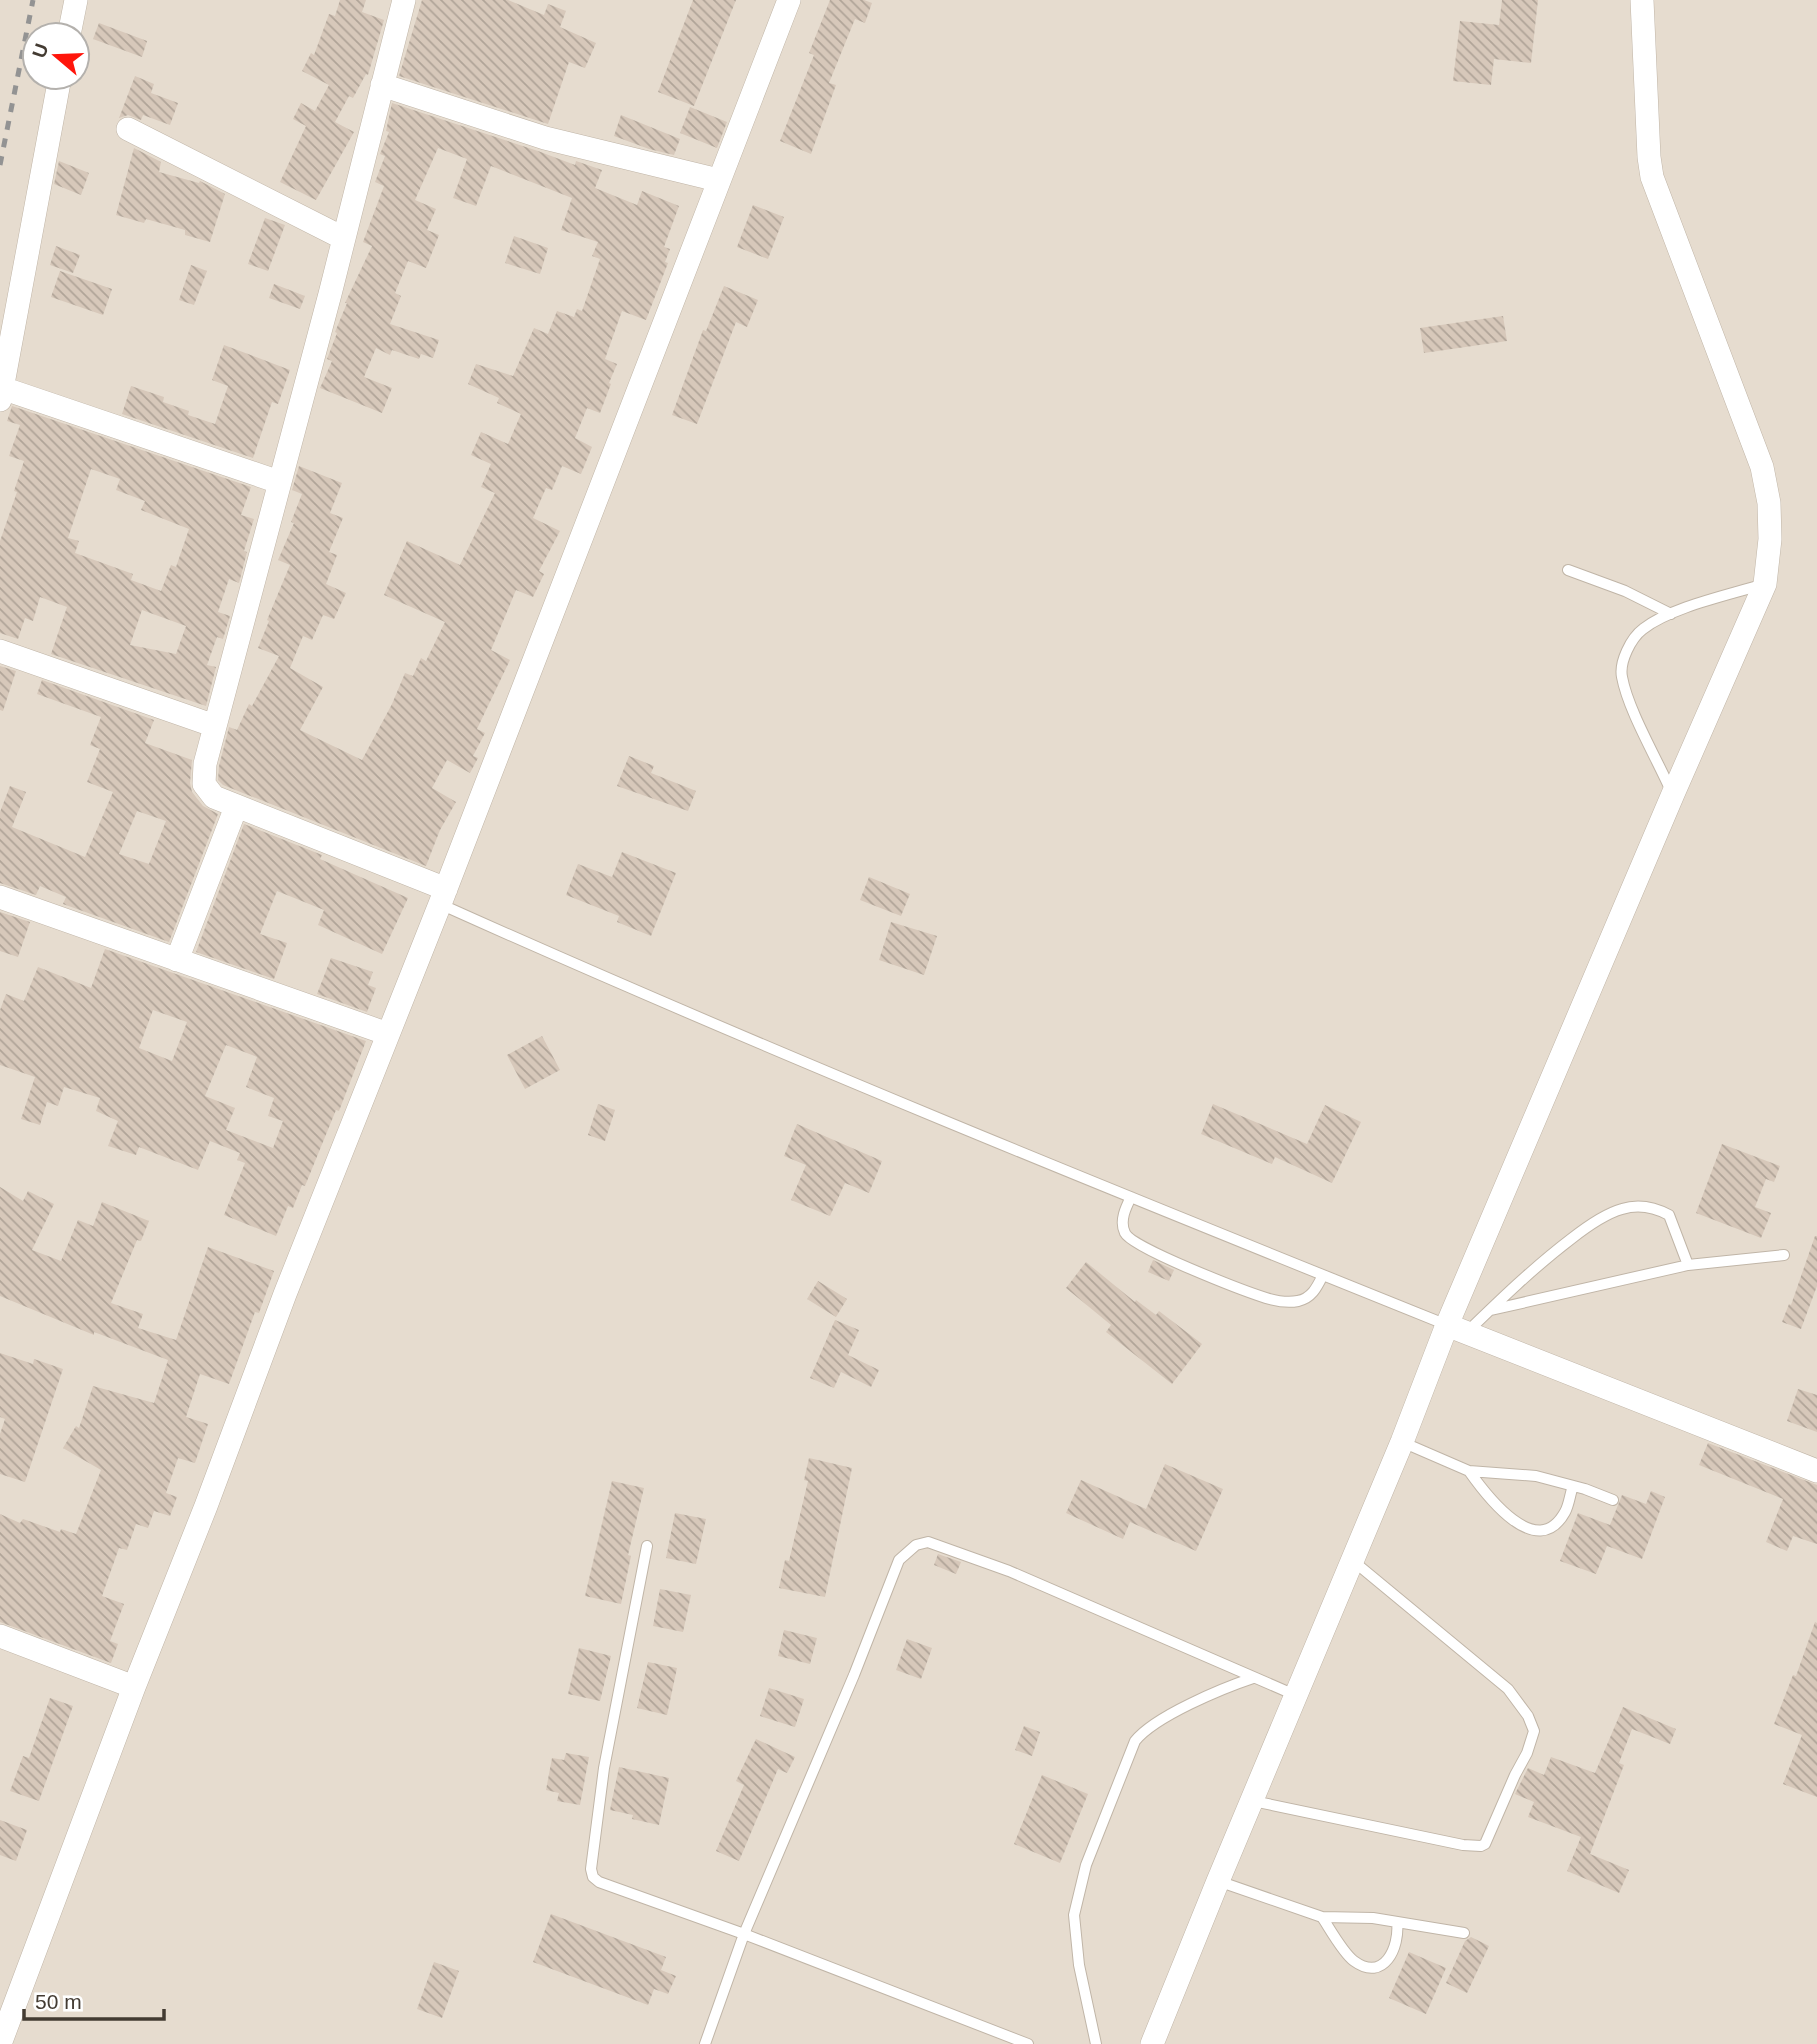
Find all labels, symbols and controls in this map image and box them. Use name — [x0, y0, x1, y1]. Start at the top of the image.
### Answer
north arrow — [21, 21, 91, 91]
text: U — [28, 41, 53, 61]
scale bar — [24, 1978, 164, 2022]
text: 50 m — [35, 1990, 82, 2013]

